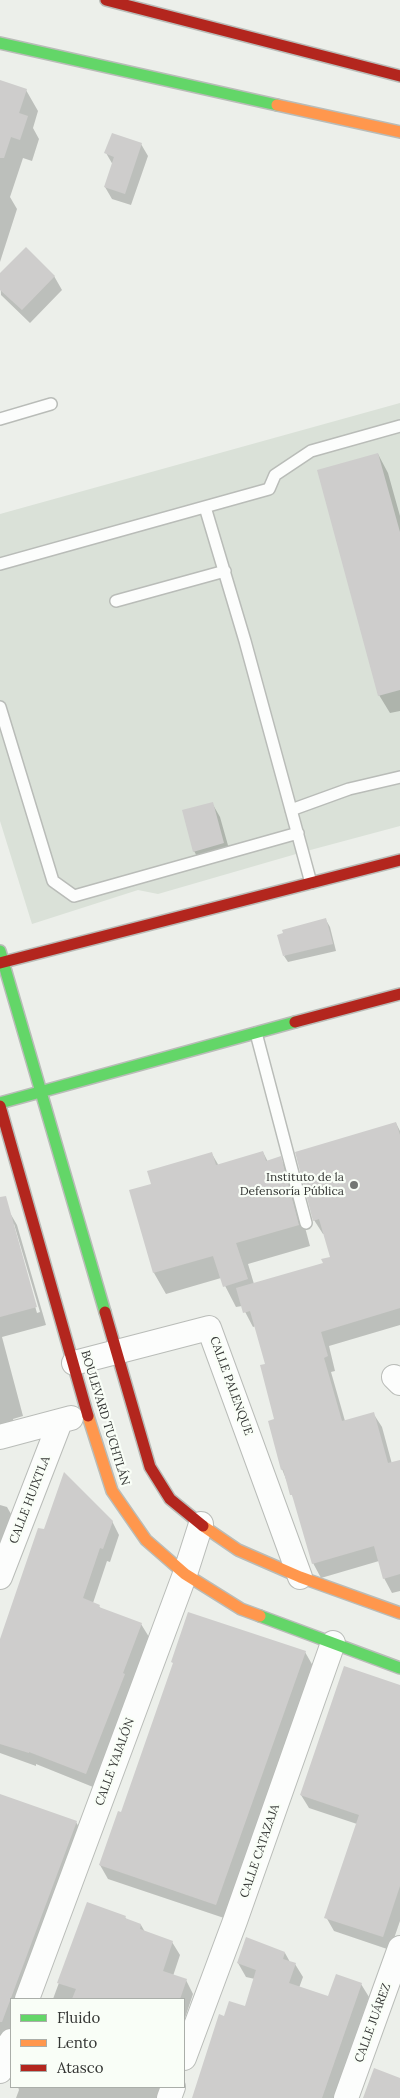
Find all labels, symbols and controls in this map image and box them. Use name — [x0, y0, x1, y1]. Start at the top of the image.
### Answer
place label: Instituto de la Defensoría Pública — [240, 1171, 344, 1199]
marker: Instituto de la Defensoría Pública — [348, 1179, 360, 1191]
street label: CALLE PALENQUE — [206, 1335, 256, 1437]
street label: BOULEVARD TUCHTLÁN — [78, 1349, 132, 1487]
street label: CALLE HUIXTLA — [7, 1454, 53, 1546]
street label: CALLE YAJALÓN — [92, 1716, 138, 1808]
street label: CALLE CATAZAJA — [237, 1802, 283, 1900]
street label: CALLE JUÁREZ — [352, 1981, 394, 2065]
legend — [10, 1998, 185, 2088]
text: Fluido — [57, 2008, 100, 2027]
text: Lento — [57, 2033, 97, 2052]
text: Atasco — [57, 2058, 103, 2077]

